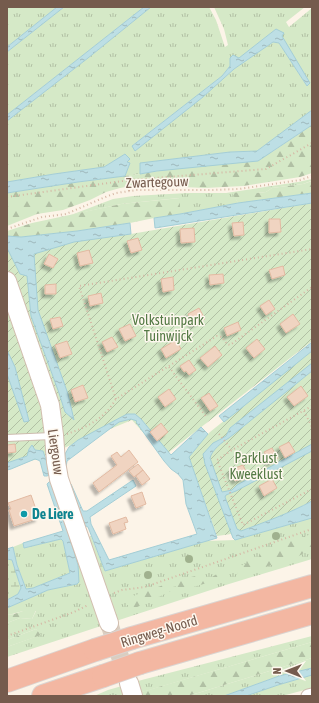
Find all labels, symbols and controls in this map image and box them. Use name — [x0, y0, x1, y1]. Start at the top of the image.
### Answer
street label: Zwartegouw — [125, 173, 189, 191]
park label: Volkstuinpark Tuinwijck — [132, 312, 204, 344]
street label: Liergouw — [45, 428, 67, 477]
park label: Parklust Kweeklust — [230, 450, 282, 482]
place label: De Liere — [32, 506, 74, 522]
marker: De Liere — [19, 509, 29, 519]
street label: Ringweg-Noord — [119, 612, 199, 650]
north arrow — [267, 651, 307, 691]
text: N — [271, 668, 283, 674]

